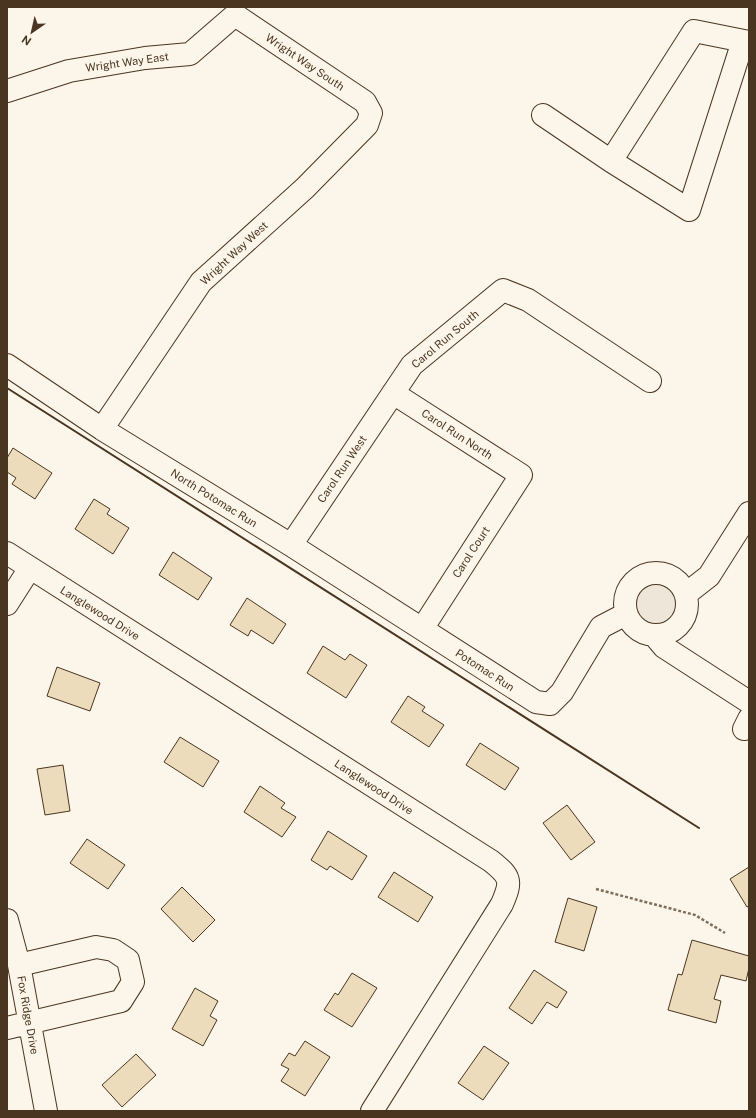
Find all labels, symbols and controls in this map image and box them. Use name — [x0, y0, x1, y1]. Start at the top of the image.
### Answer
north arrow — [12, 12, 52, 52]
street label: Wright Way South — [263, 31, 347, 93]
text: N — [19, 33, 33, 48]
street label: Wright Way East — [85, 50, 169, 74]
street label: Wright Way West — [198, 219, 270, 287]
street label: Carol Run South — [409, 308, 481, 370]
street label: Carol Run North — [419, 407, 495, 461]
street label: Carol Run West — [315, 433, 369, 505]
street label: North Potomac Run — [169, 467, 259, 529]
street label: Carol Court — [450, 524, 492, 580]
street label: Langlewood Drive — [58, 584, 142, 642]
street label: Potomac Run — [453, 647, 517, 693]
street label: Langlewood Drive — [333, 757, 415, 817]
street label: Fox Ridge Drive — [15, 975, 41, 1055]

